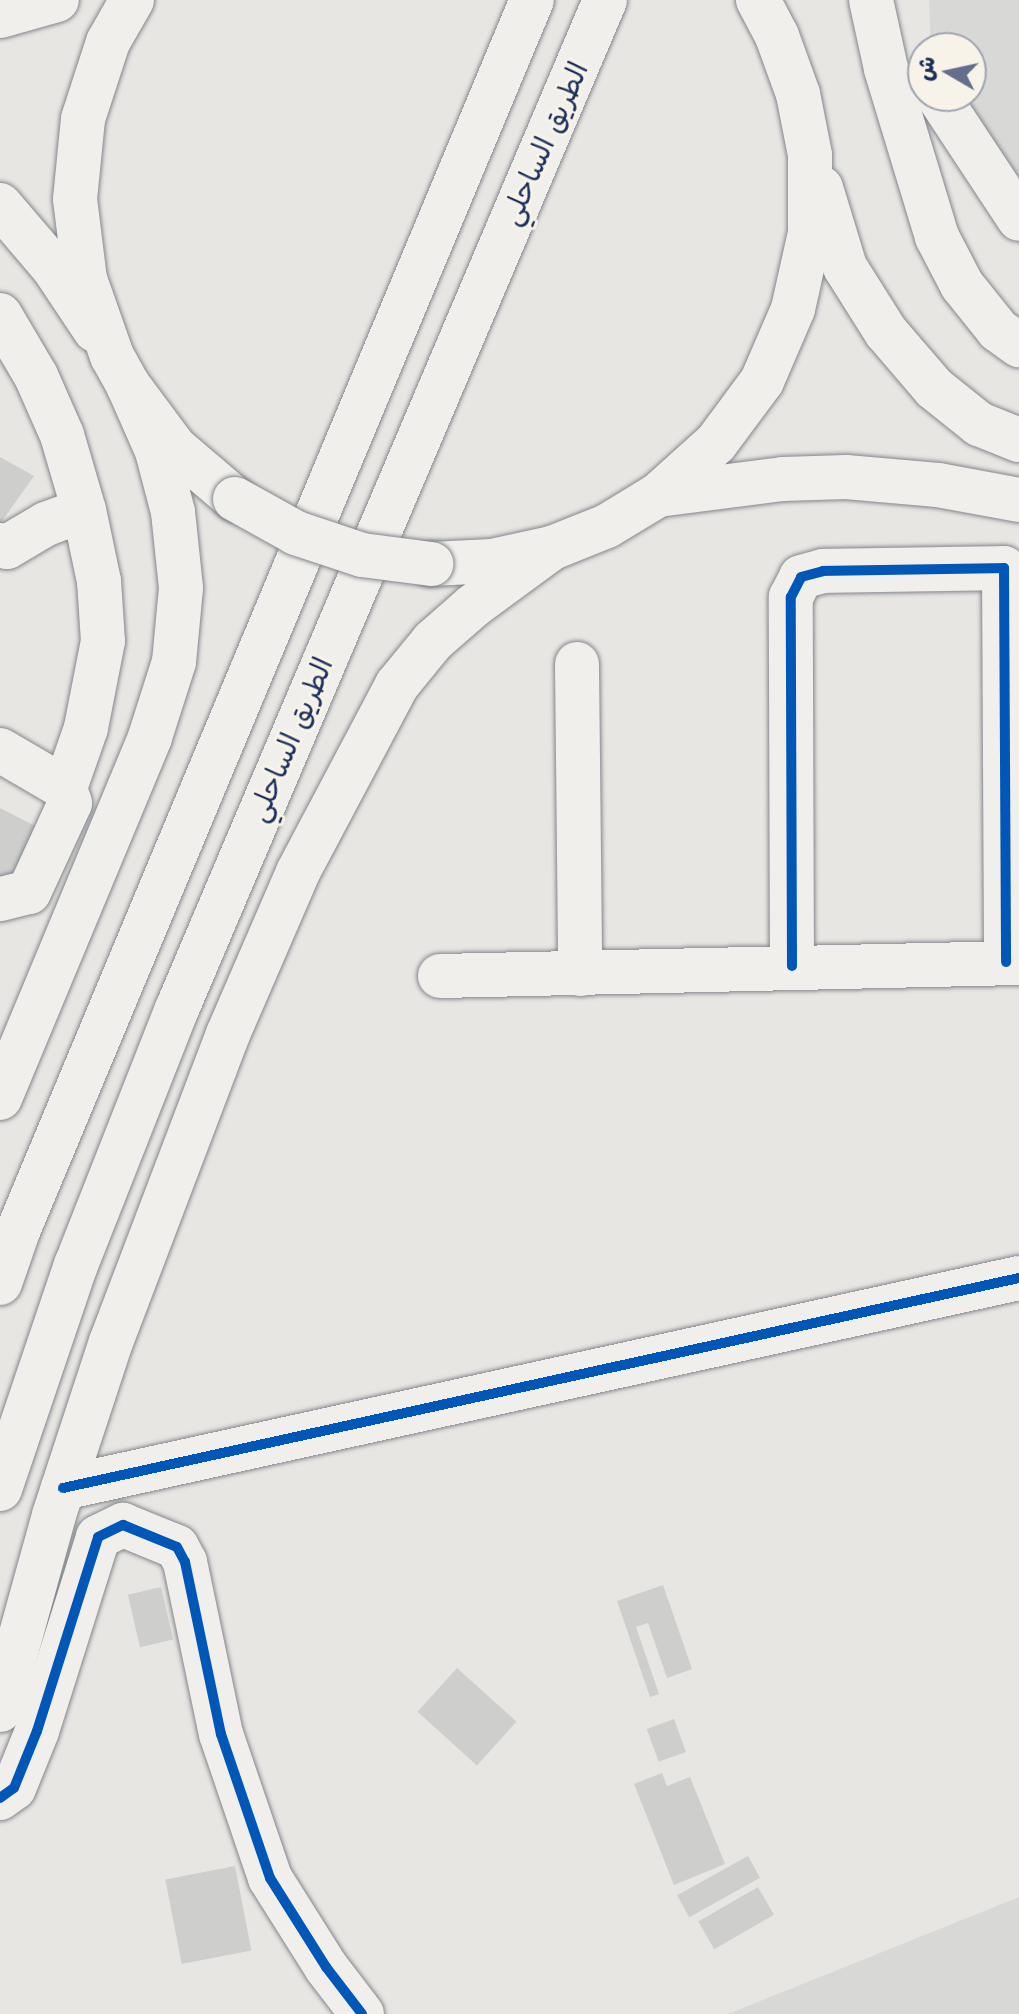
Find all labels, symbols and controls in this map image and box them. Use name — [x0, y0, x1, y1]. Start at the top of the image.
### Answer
north arrow — [907, 32, 987, 112]
text: ش — [909, 54, 941, 83]
street label: الطريق الساحلي — [492, 56, 594, 230]
street label: الطريق الساحلي — [239, 652, 339, 826]

